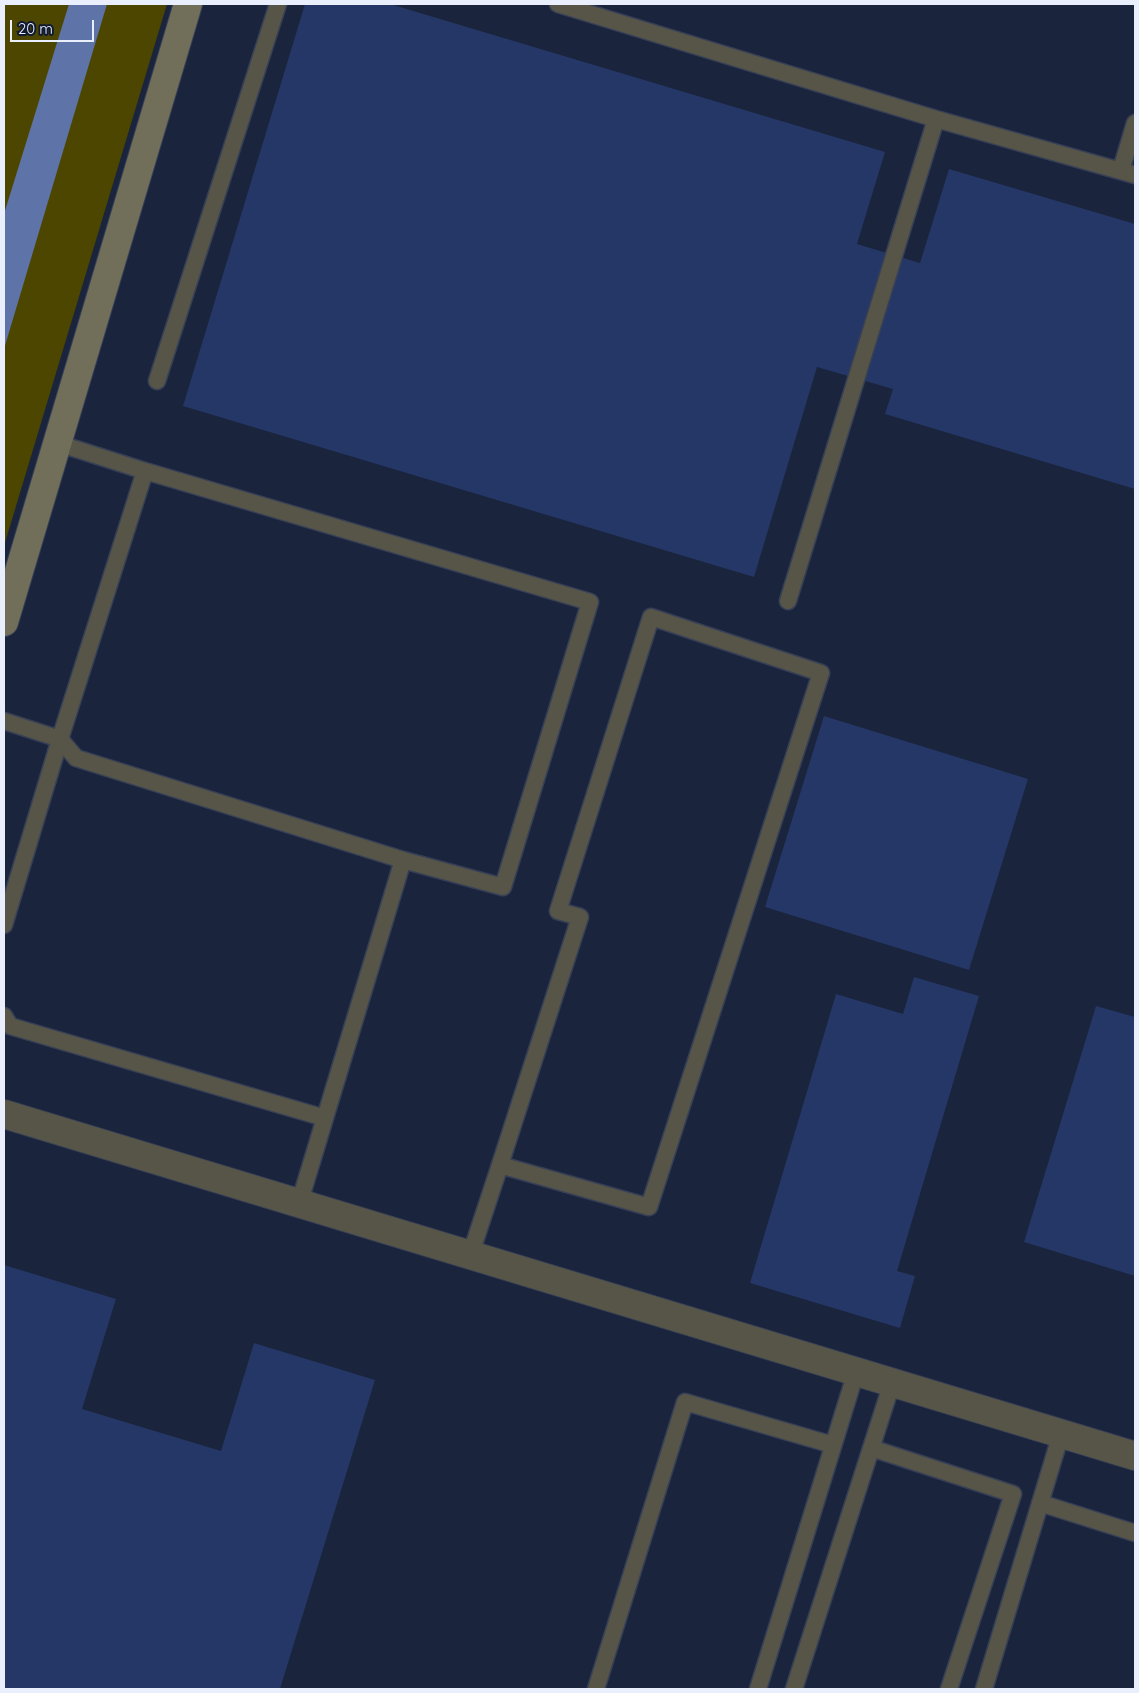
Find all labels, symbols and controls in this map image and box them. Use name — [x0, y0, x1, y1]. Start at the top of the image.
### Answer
scale bar — [12, 10, 96, 42]
text: 20 m — [18, 19, 53, 38]

